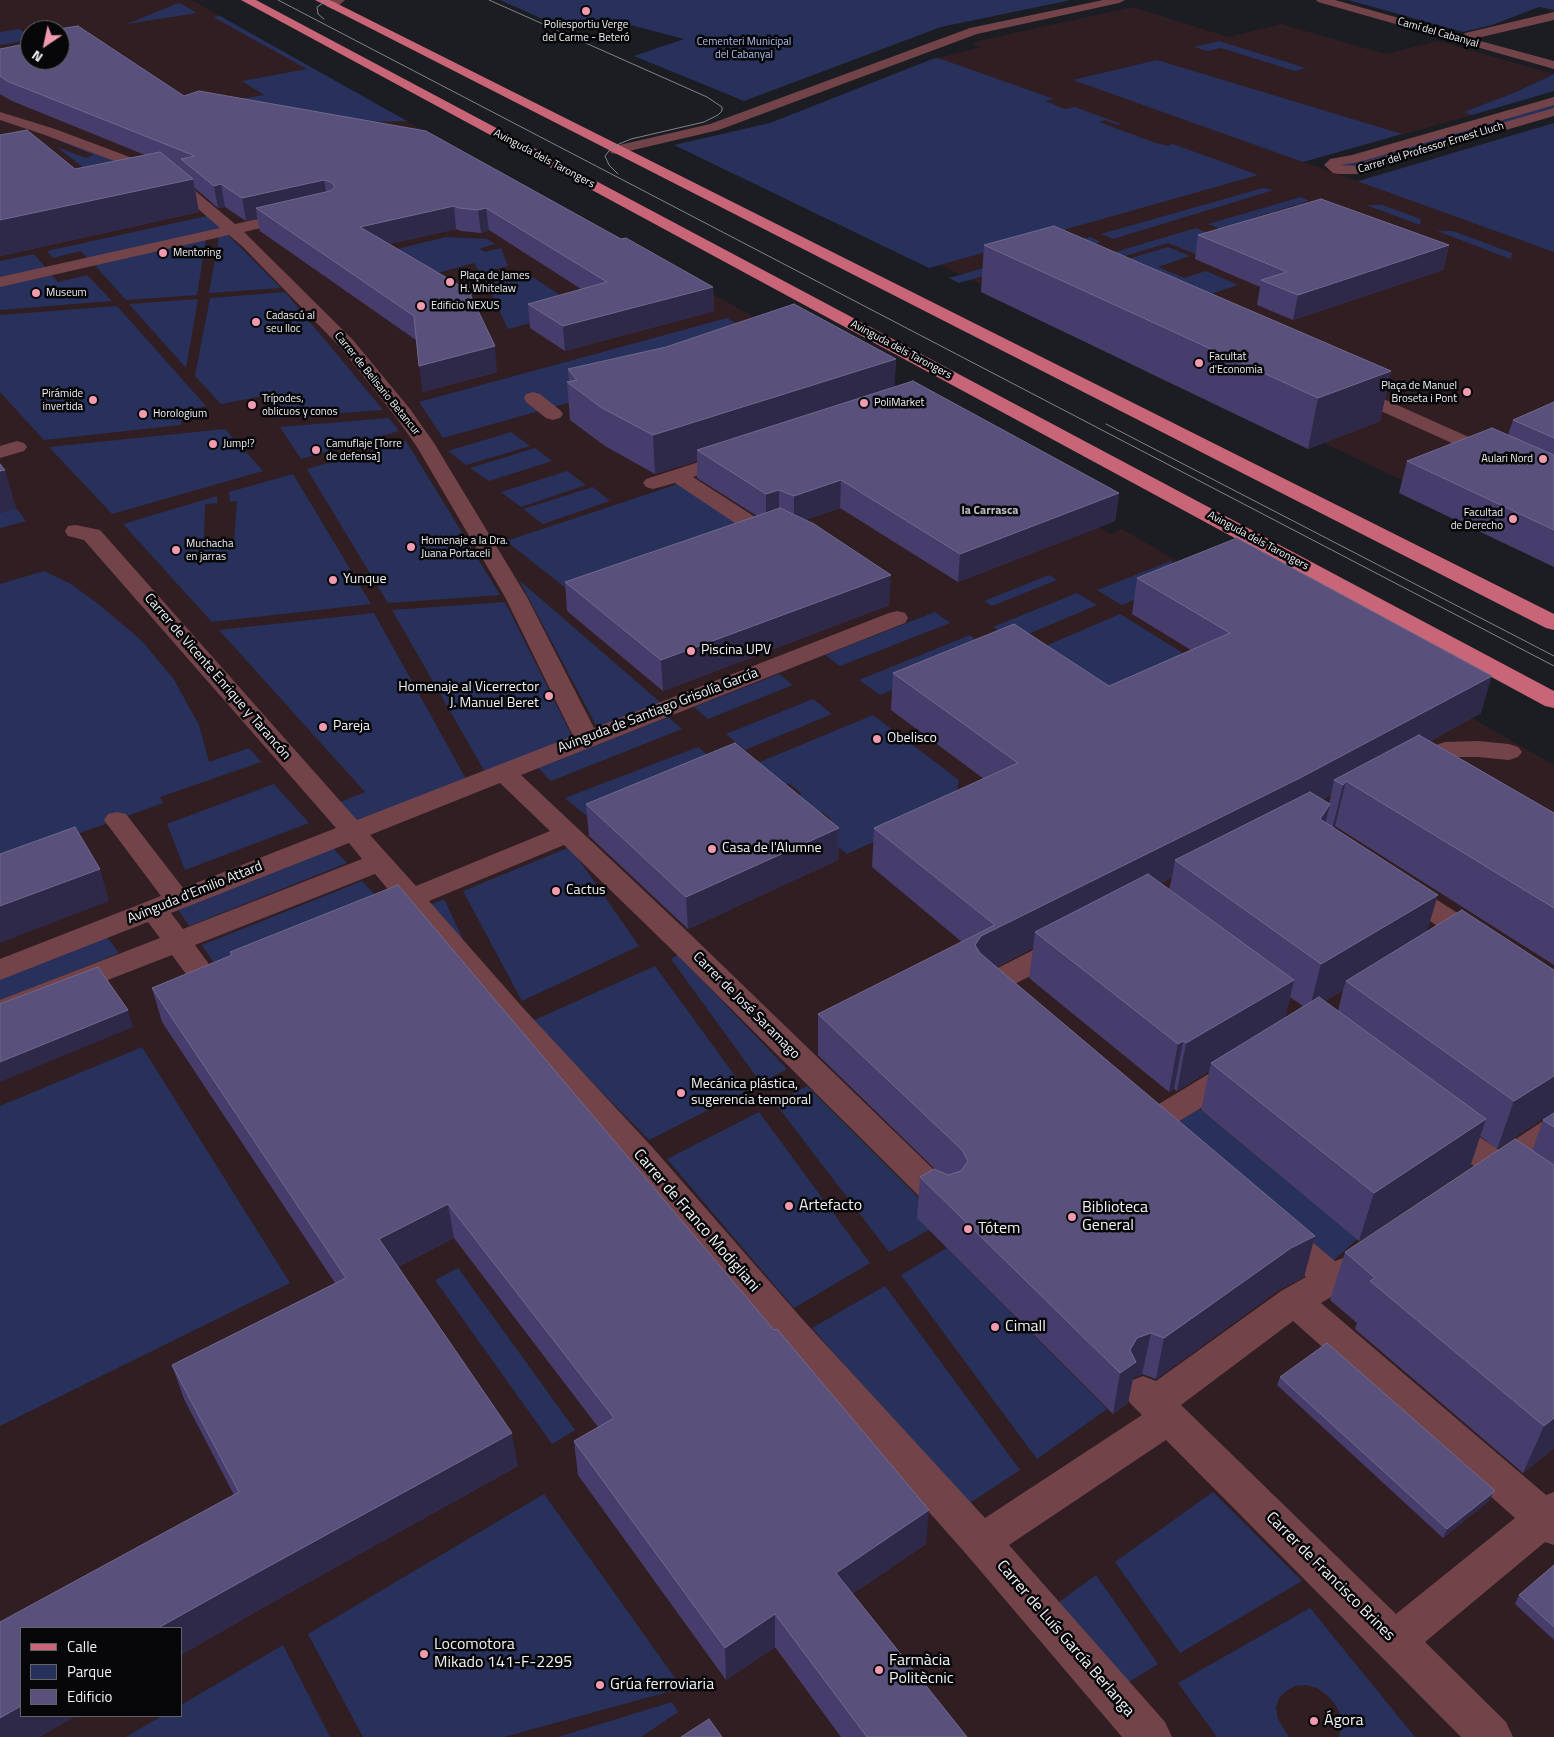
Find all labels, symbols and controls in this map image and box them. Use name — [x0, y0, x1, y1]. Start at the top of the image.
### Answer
marker: Poliesportiu Verge del Carme - Beteró — [580, 5, 592, 17]
street label: Camí del Cabanyal — [1396, 15, 1480, 51]
place label: Poliesportiu Verge del Carme - Beteró — [542, 18, 630, 44]
north arrow — [20, 20, 70, 70]
park label: Cementeri Municipal del Cabanyal — [697, 35, 791, 61]
text: N — [27, 46, 47, 68]
street label: Carrer del Professor Ernest Lluch — [1357, 120, 1505, 176]
street label: Avinguda dels Tarongers — [491, 127, 597, 191]
place label: Mentoring — [173, 246, 221, 260]
marker: Mentoring — [157, 247, 169, 259]
place label: Plaça de James H. Whitelaw — [460, 269, 530, 295]
marker: Plaça de James H. Whitelaw — [444, 276, 456, 288]
place label: Museum — [46, 286, 87, 300]
marker: Museum — [30, 287, 42, 299]
place label: Edificio NEXUS — [431, 299, 499, 313]
marker: Edificio NEXUS — [415, 300, 427, 312]
place label: Cadascú al seu lloc — [266, 309, 315, 335]
marker: Cadascú al seu lloc — [250, 316, 262, 328]
street label: Avinguda dels Tarongers — [848, 318, 954, 382]
street label: Carrer de Belisario Betancur — [331, 330, 423, 438]
place label: Facultat d'Economia — [1209, 350, 1262, 376]
marker: Facultat d'Economia — [1193, 357, 1205, 369]
place label: Plaça de Manuel Broseta i Pont — [1381, 379, 1457, 405]
marker: Plaça de Manuel Broseta i Pont — [1461, 386, 1473, 398]
place label: Pirámide invertida — [42, 387, 83, 413]
place label: Trípodes, oblicuos y conos — [262, 392, 338, 418]
marker: Pirámide invertida — [87, 394, 99, 406]
place label: PoliMarket — [874, 396, 924, 410]
marker: PoliMarket — [858, 397, 870, 409]
marker: Trípodes, oblicuos y conos — [246, 399, 258, 411]
place label: Horologium — [153, 407, 207, 421]
marker: Horologium — [137, 408, 149, 420]
place label: Jump!? — [223, 437, 255, 451]
place label: Camuflaje [Torre de defensa] — [326, 437, 402, 463]
marker: Jump!? — [207, 438, 219, 450]
marker: Camuflaje [Torre de defensa] — [310, 444, 322, 456]
place label: Aulari Nord — [1481, 452, 1533, 466]
marker: Aulari Nord — [1537, 453, 1549, 465]
district label: la Carrasca — [962, 504, 1018, 518]
place label: Facultad de Derecho — [1451, 506, 1503, 532]
street label: Avinguda dels Tarongers — [1205, 509, 1311, 573]
marker: Facultad de Derecho — [1507, 513, 1519, 525]
place label: Homenaje a la Dra. Juana Portaceli — [421, 534, 508, 560]
place label: Muchacha en jarras — [186, 537, 234, 563]
marker: Homenaje a la Dra. Juana Portaceli — [405, 541, 417, 553]
marker: Muchacha en jarras — [170, 544, 182, 556]
place label: Yunque — [343, 572, 387, 588]
marker: Yunque — [327, 574, 339, 586]
street label: Carrer de Vicente Enrique y Tarancón — [140, 590, 294, 764]
place label: Piscina UPV — [701, 643, 771, 659]
marker: Piscina UPV — [685, 645, 697, 657]
street label: Avinguda de Santiago Grisolía García — [555, 665, 761, 757]
place label: Homenaje al Vicerrector J. Manuel Beret — [398, 680, 539, 712]
marker: Homenaje al Vicerrector J. Manuel Beret — [543, 690, 555, 702]
place label: Pareja — [333, 719, 370, 735]
marker: Pareja — [317, 721, 329, 733]
place label: Obelisco — [887, 731, 937, 747]
marker: Obelisco — [871, 733, 883, 745]
place label: Casa de l'Alumne — [722, 841, 822, 857]
marker: Casa de l'Alumne — [706, 843, 718, 855]
street label: Avinguda d'Emilio Attard — [125, 858, 265, 928]
place label: Cactus — [566, 883, 606, 899]
marker: Cactus — [550, 885, 562, 897]
street label: Carrer de José Saramago — [689, 949, 803, 1063]
place label: Mecánica plástica, sugerencia temporal — [691, 1077, 811, 1110]
marker: Mecánica plástica, sugerencia temporal — [675, 1087, 687, 1099]
street label: Carrer de Franco Modigliani — [629, 1146, 763, 1296]
place label: Artefacto — [799, 1196, 862, 1216]
place label: Biblioteca General — [1082, 1198, 1148, 1236]
marker: Artefacto — [783, 1200, 795, 1212]
marker: Biblioteca General — [1066, 1211, 1078, 1223]
place label: Tótem — [978, 1219, 1020, 1239]
marker: Tótem — [962, 1223, 974, 1235]
place label: Cimall — [1005, 1317, 1046, 1337]
marker: Cimall — [989, 1321, 1001, 1333]
street label: Carrer de Francisco Brines — [1261, 1508, 1399, 1646]
street label: Carrer de Luís García Berlanga — [992, 1557, 1138, 1721]
legend — [20, 1627, 182, 1717]
text: Calle — [67, 1635, 97, 1658]
place label: Locomotora Mikado 141-F-2295 — [434, 1635, 572, 1673]
marker: Locomotora Mikado 141-F-2295 — [418, 1648, 430, 1660]
place label: Farmàcia Politècnic — [889, 1651, 954, 1689]
text: Parque — [67, 1660, 112, 1683]
marker: Farmàcia Politècnic — [873, 1664, 885, 1676]
place label: Grúa ferroviaria — [610, 1675, 714, 1695]
marker: Grúa ferroviaria — [594, 1679, 606, 1691]
text: Edificio — [67, 1685, 112, 1708]
place label: Ágora — [1324, 1711, 1364, 1731]
marker: Ágora — [1308, 1715, 1320, 1727]

